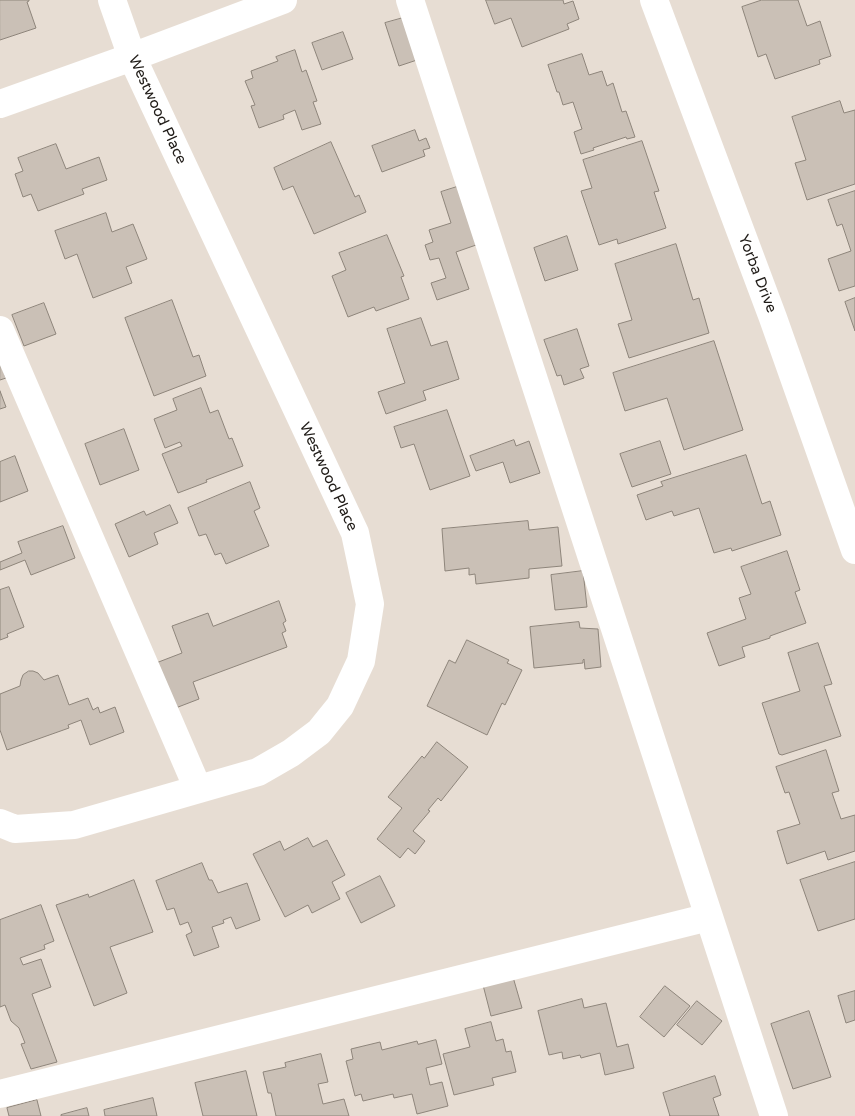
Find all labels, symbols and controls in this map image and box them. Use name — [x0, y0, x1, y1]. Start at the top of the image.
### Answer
street label: Westwood Place — [124, 53, 190, 167]
street label: Yorba Drive — [734, 232, 780, 316]
street label: Westwood Place — [295, 420, 361, 534]

